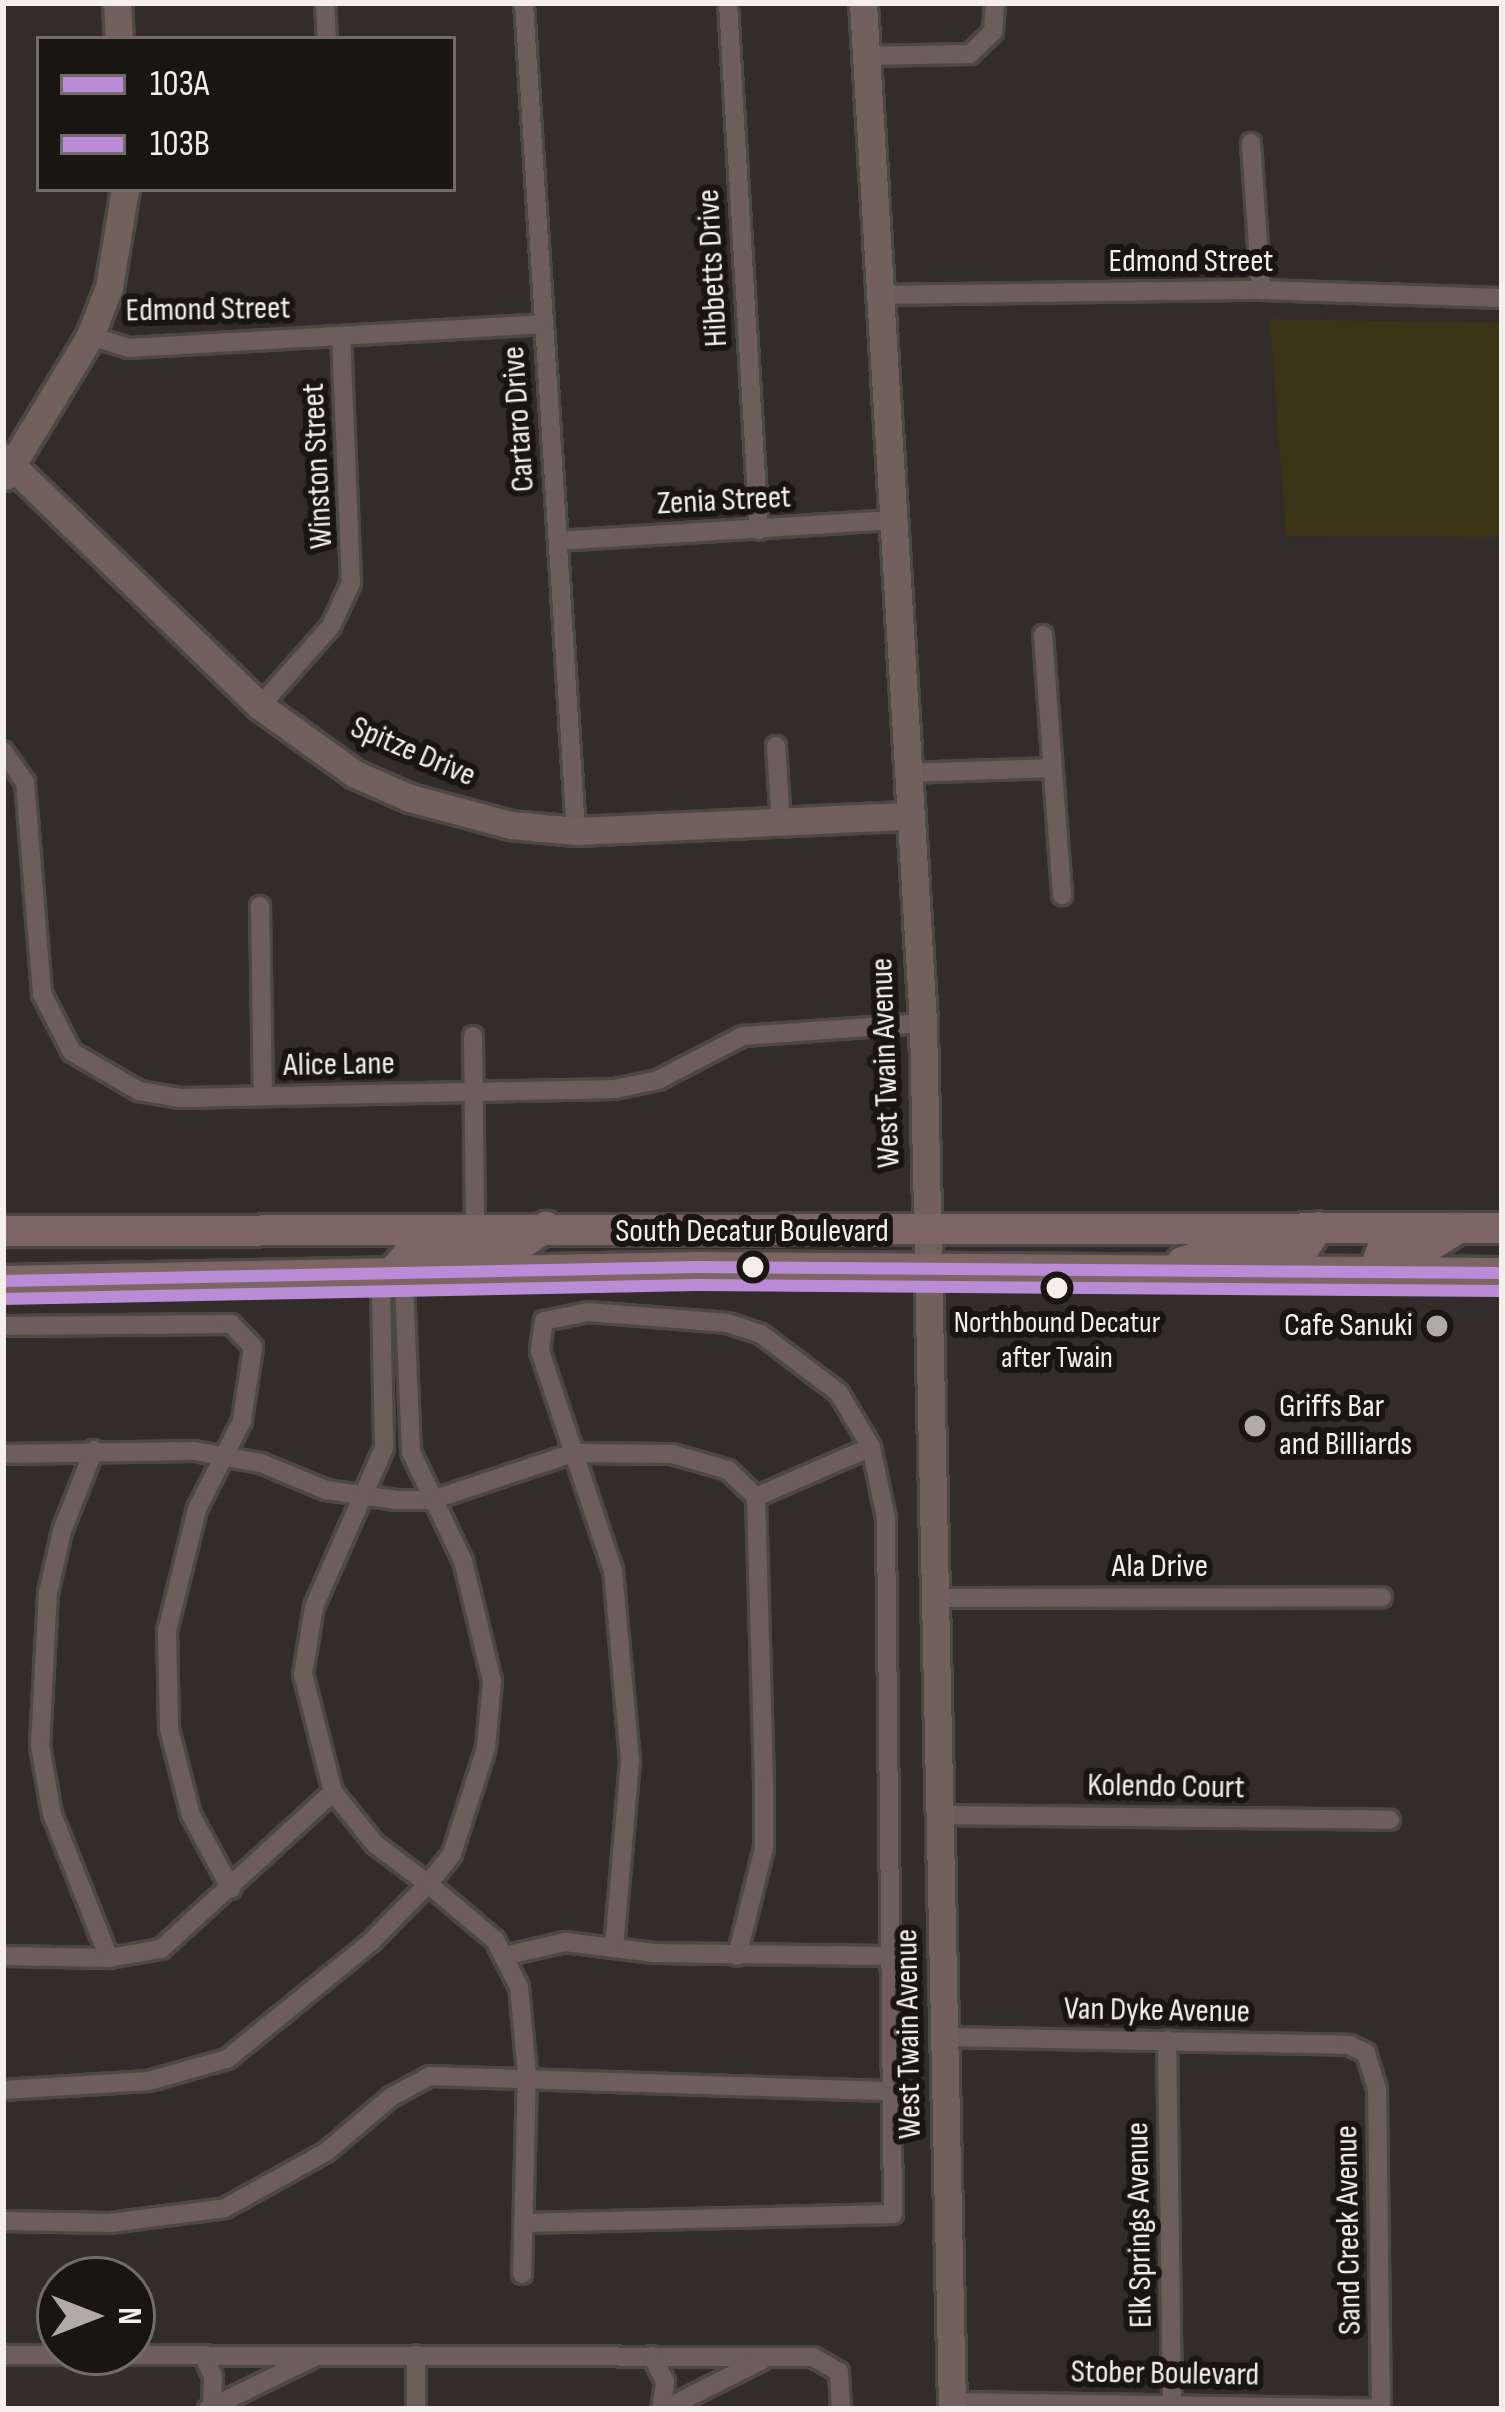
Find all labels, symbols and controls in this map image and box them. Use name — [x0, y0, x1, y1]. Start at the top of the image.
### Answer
legend — [36, 36, 456, 192]
text: 103A — [150, 63, 209, 106]
text: 103B — [150, 123, 210, 166]
street label: Hibbetts Drive — [689, 188, 737, 348]
street label: Edmond Street — [1109, 242, 1273, 282]
street label: Edmond Street — [125, 289, 291, 331]
street label: Cartaro Drive — [494, 345, 544, 493]
street label: Winston Street — [294, 382, 342, 550]
street label: Zenia Street — [656, 478, 792, 524]
street label: Spitze Drive — [345, 708, 481, 796]
street label: West Twain Avenue — [863, 957, 909, 1169]
street label: Alice Lane — [283, 1044, 395, 1086]
street label: South Decatur Boulevard — [615, 1212, 889, 1252]
unlabelled marker — [742, 1256, 764, 1278]
marker: Northbound Decatur after Twain — [1046, 1277, 1068, 1299]
place label: Northbound Decatur after Twain — [954, 1305, 1160, 1376]
place label: Cafe Sanuki — [1284, 1306, 1413, 1346]
marker: Cafe Sanuki — [1424, 1313, 1450, 1339]
place label: Griffs Bar and Billiards — [1279, 1387, 1412, 1465]
marker: Griffs Bar and Billiards — [1242, 1413, 1268, 1439]
street label: Ala Drive — [1112, 1547, 1208, 1587]
street label: Kolendo Court — [1087, 1766, 1245, 1808]
street label: West Twain Avenue — [887, 1929, 931, 2139]
street label: Van Dyke Avenue — [1064, 1990, 1250, 2032]
street label: Elk Springs Avenue — [1118, 2122, 1162, 2328]
street label: Sand Creek Avenue — [1327, 2125, 1371, 2335]
north arrow — [36, 2256, 156, 2376]
text: N — [109, 2307, 149, 2325]
street label: Stober Boulevard — [1071, 2353, 1259, 2395]

